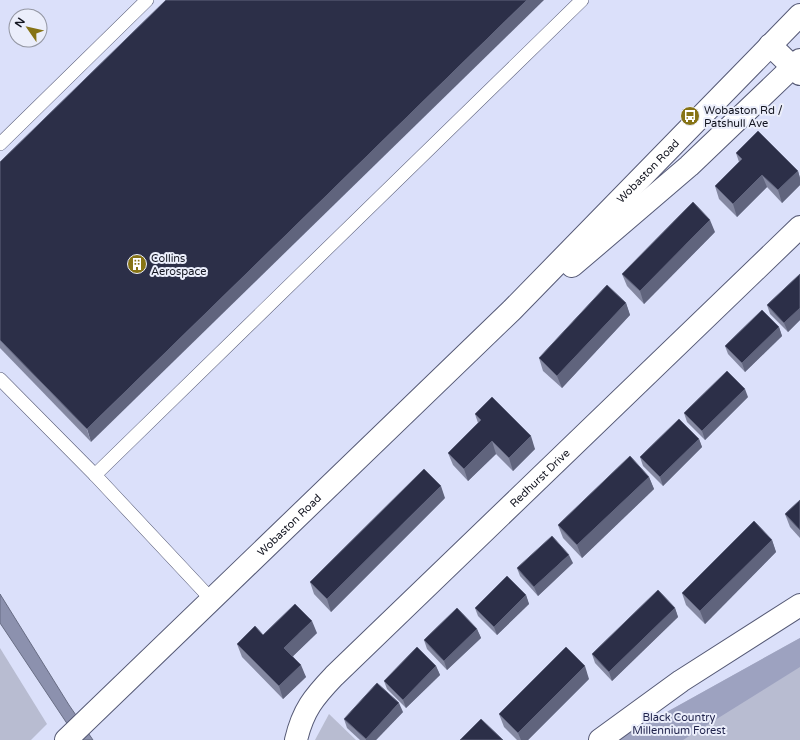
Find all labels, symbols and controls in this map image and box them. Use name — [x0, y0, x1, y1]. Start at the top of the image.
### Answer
north arrow — [8, 8, 48, 48]
text: N — [12, 15, 28, 30]
place label: Wobaston Rd / Patshull Ave — [704, 104, 783, 130]
bus stop icon: Wobaston Rd / Patshull Ave — [679, 105, 701, 127]
street label: Wobaston Road — [614, 136, 682, 205]
place label: Collins Aerospace — [151, 252, 206, 278]
building icon: Collins Aerospace — [126, 253, 148, 275]
street label: Redhurst Drive — [507, 446, 572, 510]
street label: Wobaston Road — [254, 491, 324, 559]
park label: Black Country Millennium Forest — [632, 711, 726, 737]

